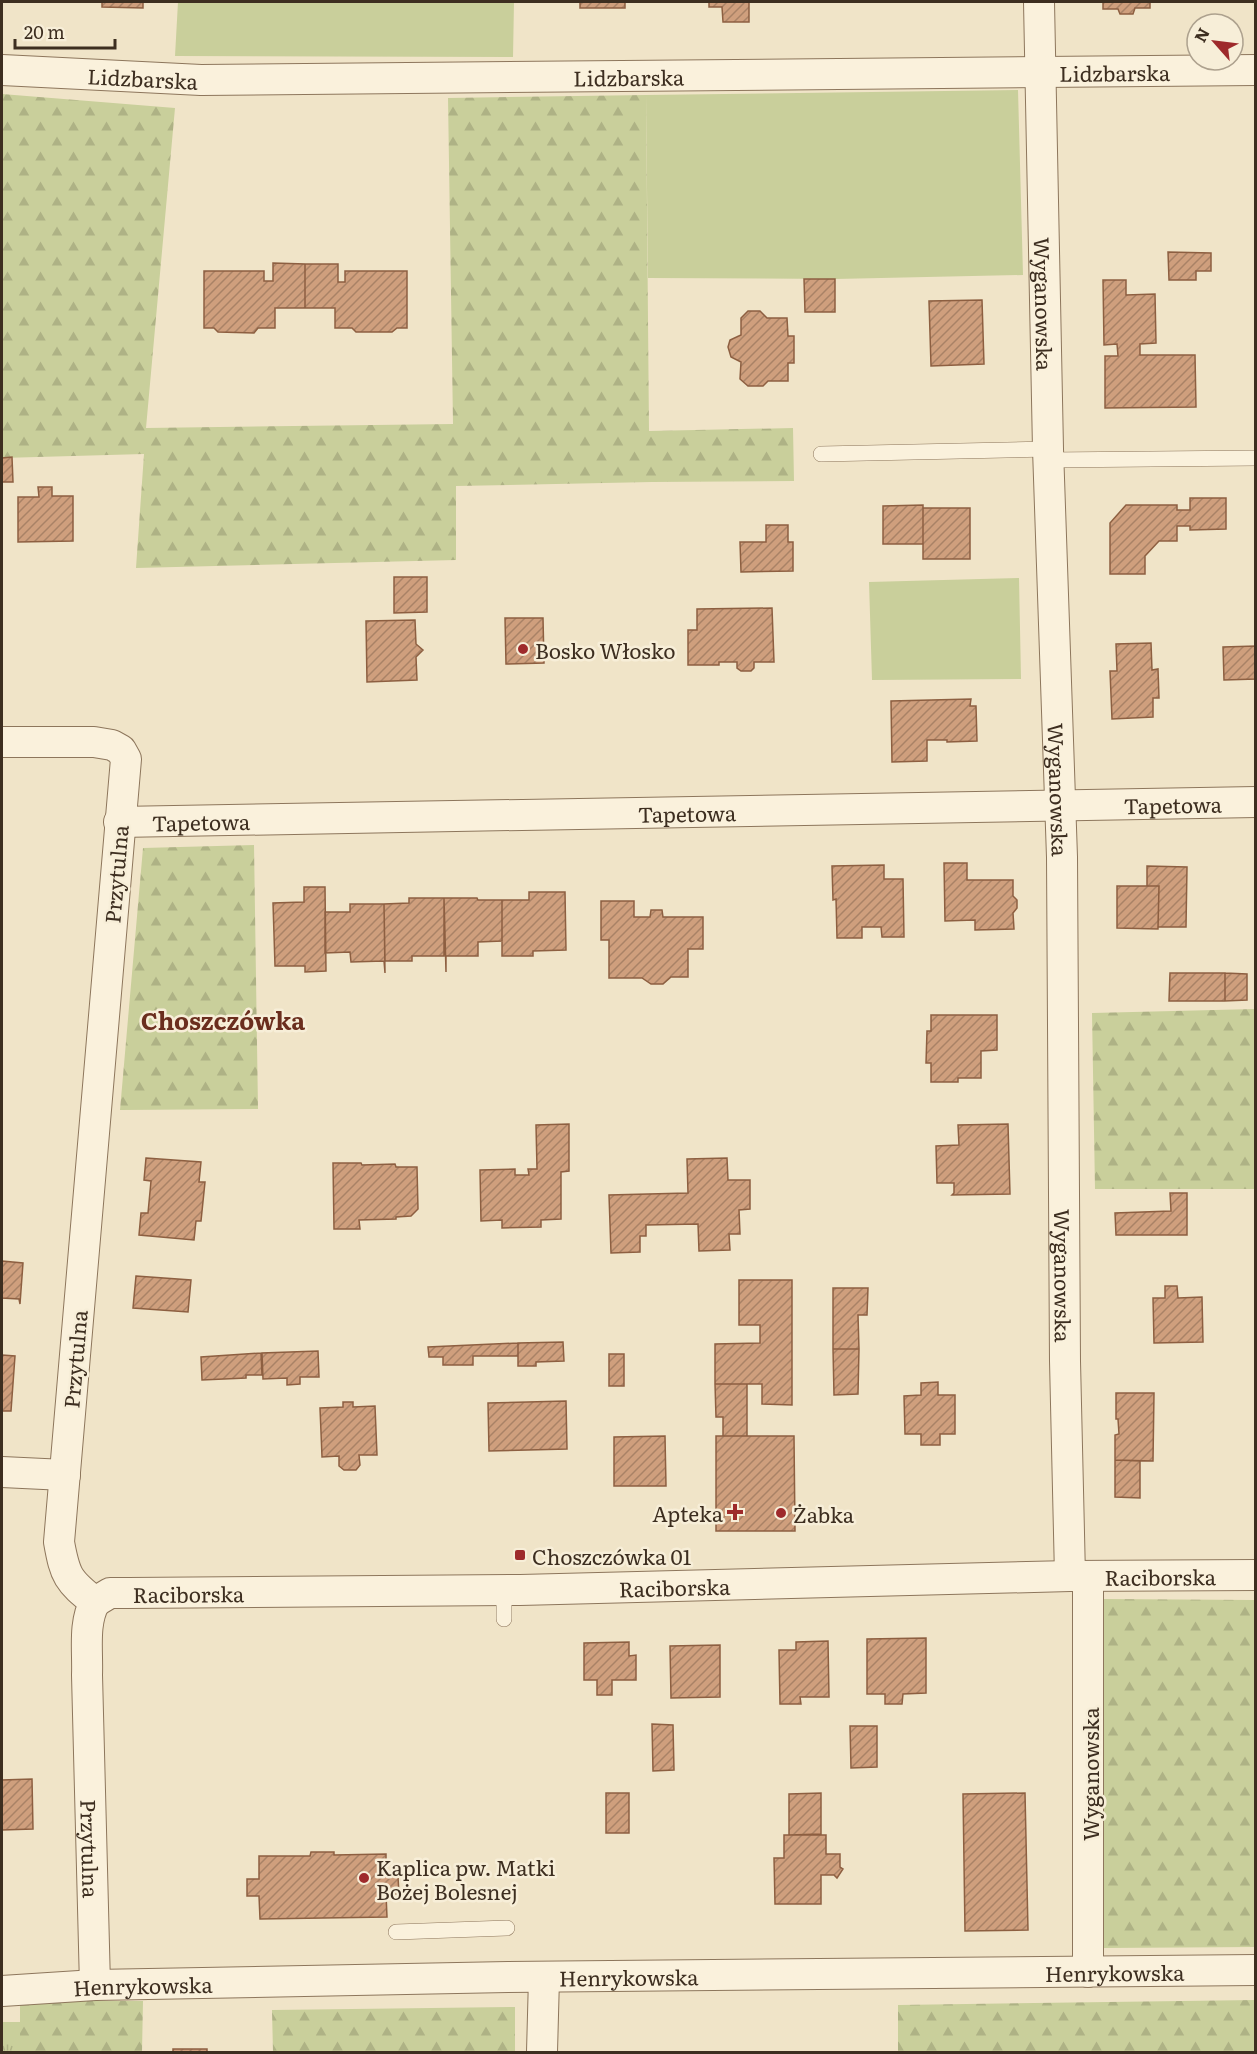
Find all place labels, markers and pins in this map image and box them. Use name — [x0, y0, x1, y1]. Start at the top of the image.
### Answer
place label: Bosko Włosko — [535, 634, 676, 665]
marker: Bosko Włosko — [516, 642, 530, 656]
place label: Apteka — [652, 1497, 724, 1528]
place label: Żabka — [793, 1498, 855, 1529]
marker: Apteka — [728, 1505, 742, 1519]
marker: Żabka — [774, 1506, 788, 1520]
place label: Choszczówka 01 — [532, 1540, 692, 1571]
marker: Choszczówka 01 — [513, 1548, 527, 1562]
place label: Kaplica pw. Matki Bożej Bolesnej — [376, 1851, 555, 1906]
marker: Kaplica pw. Matki Bożej Bolesnej — [357, 1871, 371, 1885]

